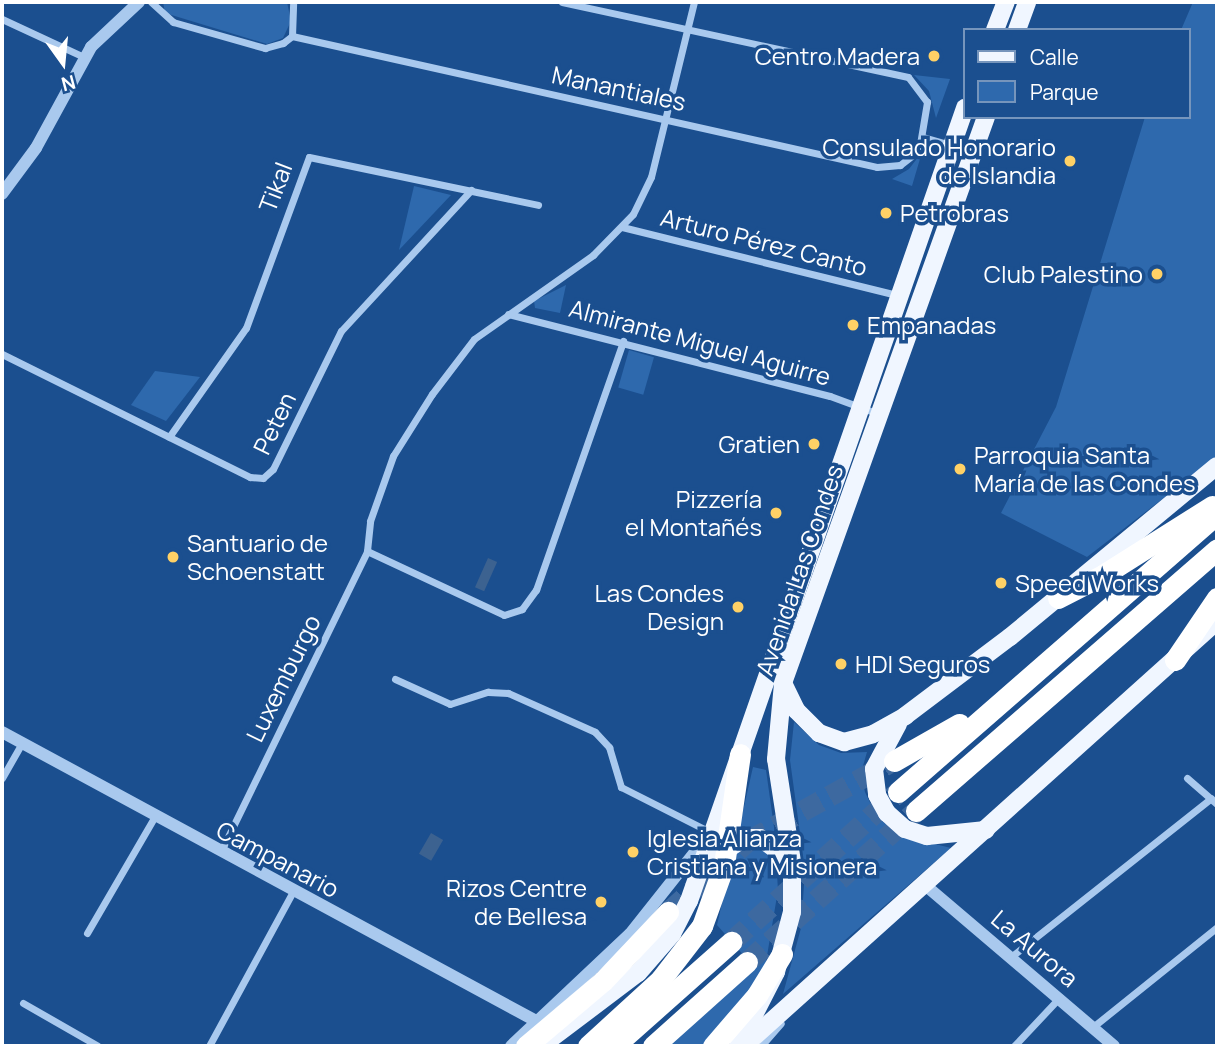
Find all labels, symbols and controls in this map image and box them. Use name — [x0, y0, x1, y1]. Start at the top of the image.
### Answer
north arrow — [28, 28, 98, 98]
legend — [964, 28, 1191, 119]
place label: Centro Madera — [755, 42, 920, 70]
text: Calle — [1030, 43, 1079, 71]
marker: Centro Madera — [926, 48, 942, 64]
street label: Manantiales — [549, 60, 689, 116]
text: N — [58, 69, 78, 98]
text: Parque — [1030, 78, 1099, 106]
place label: Consulado Honorario de Islandia — [822, 133, 1056, 189]
marker: Consulado Honorario de Islandia — [1062, 153, 1078, 169]
street label: Tikal — [252, 158, 298, 216]
place label: Petrobras — [900, 199, 1009, 227]
street label: Arturo Pérez Canto — [658, 202, 870, 282]
marker: Petrobras — [878, 205, 894, 221]
place label: Club Palestino — [984, 260, 1143, 288]
marker: Club Palestino — [1149, 266, 1165, 282]
street label: Almirante Miguel Aguirre — [566, 293, 834, 391]
place label: Empanadas — [867, 311, 996, 339]
marker: Empanadas — [845, 317, 861, 333]
street label: Peten — [247, 387, 301, 459]
place label: Gratien — [718, 430, 800, 458]
marker: Gratien — [806, 436, 822, 452]
place label: Parroquia Santa María de las Condes — [974, 441, 1196, 497]
street label: Avenida Las Condes — [749, 461, 849, 679]
marker: Parroquia Santa María de las Condes — [952, 461, 968, 477]
place label: Pizzería el Montañés — [625, 485, 762, 541]
marker: Pizzería el Montañés — [768, 505, 784, 521]
place label: Santuario de Schoenstatt — [187, 529, 328, 585]
marker: Santuario de Schoenstatt — [165, 549, 181, 565]
place label: Speed Works — [1015, 569, 1159, 597]
marker: Speed Works — [993, 575, 1009, 591]
place label: Las Condes Design — [595, 579, 724, 635]
marker: Las Condes Design — [730, 599, 746, 615]
street label: Luxemburgo — [240, 610, 326, 746]
place label: HDI Seguros — [855, 650, 990, 678]
marker: HDI Seguros — [833, 656, 849, 672]
street label: Campanario — [212, 815, 344, 903]
place label: Iglesia Alianza Cristiana y Misionera — [647, 824, 877, 880]
marker: Iglesia Alianza Cristiana y Misionera — [625, 844, 641, 860]
place label: Rizos Centre de Bellesa — [446, 874, 587, 930]
marker: Rizos Centre de Bellesa — [593, 894, 609, 910]
street label: La Aurora — [986, 904, 1084, 992]

